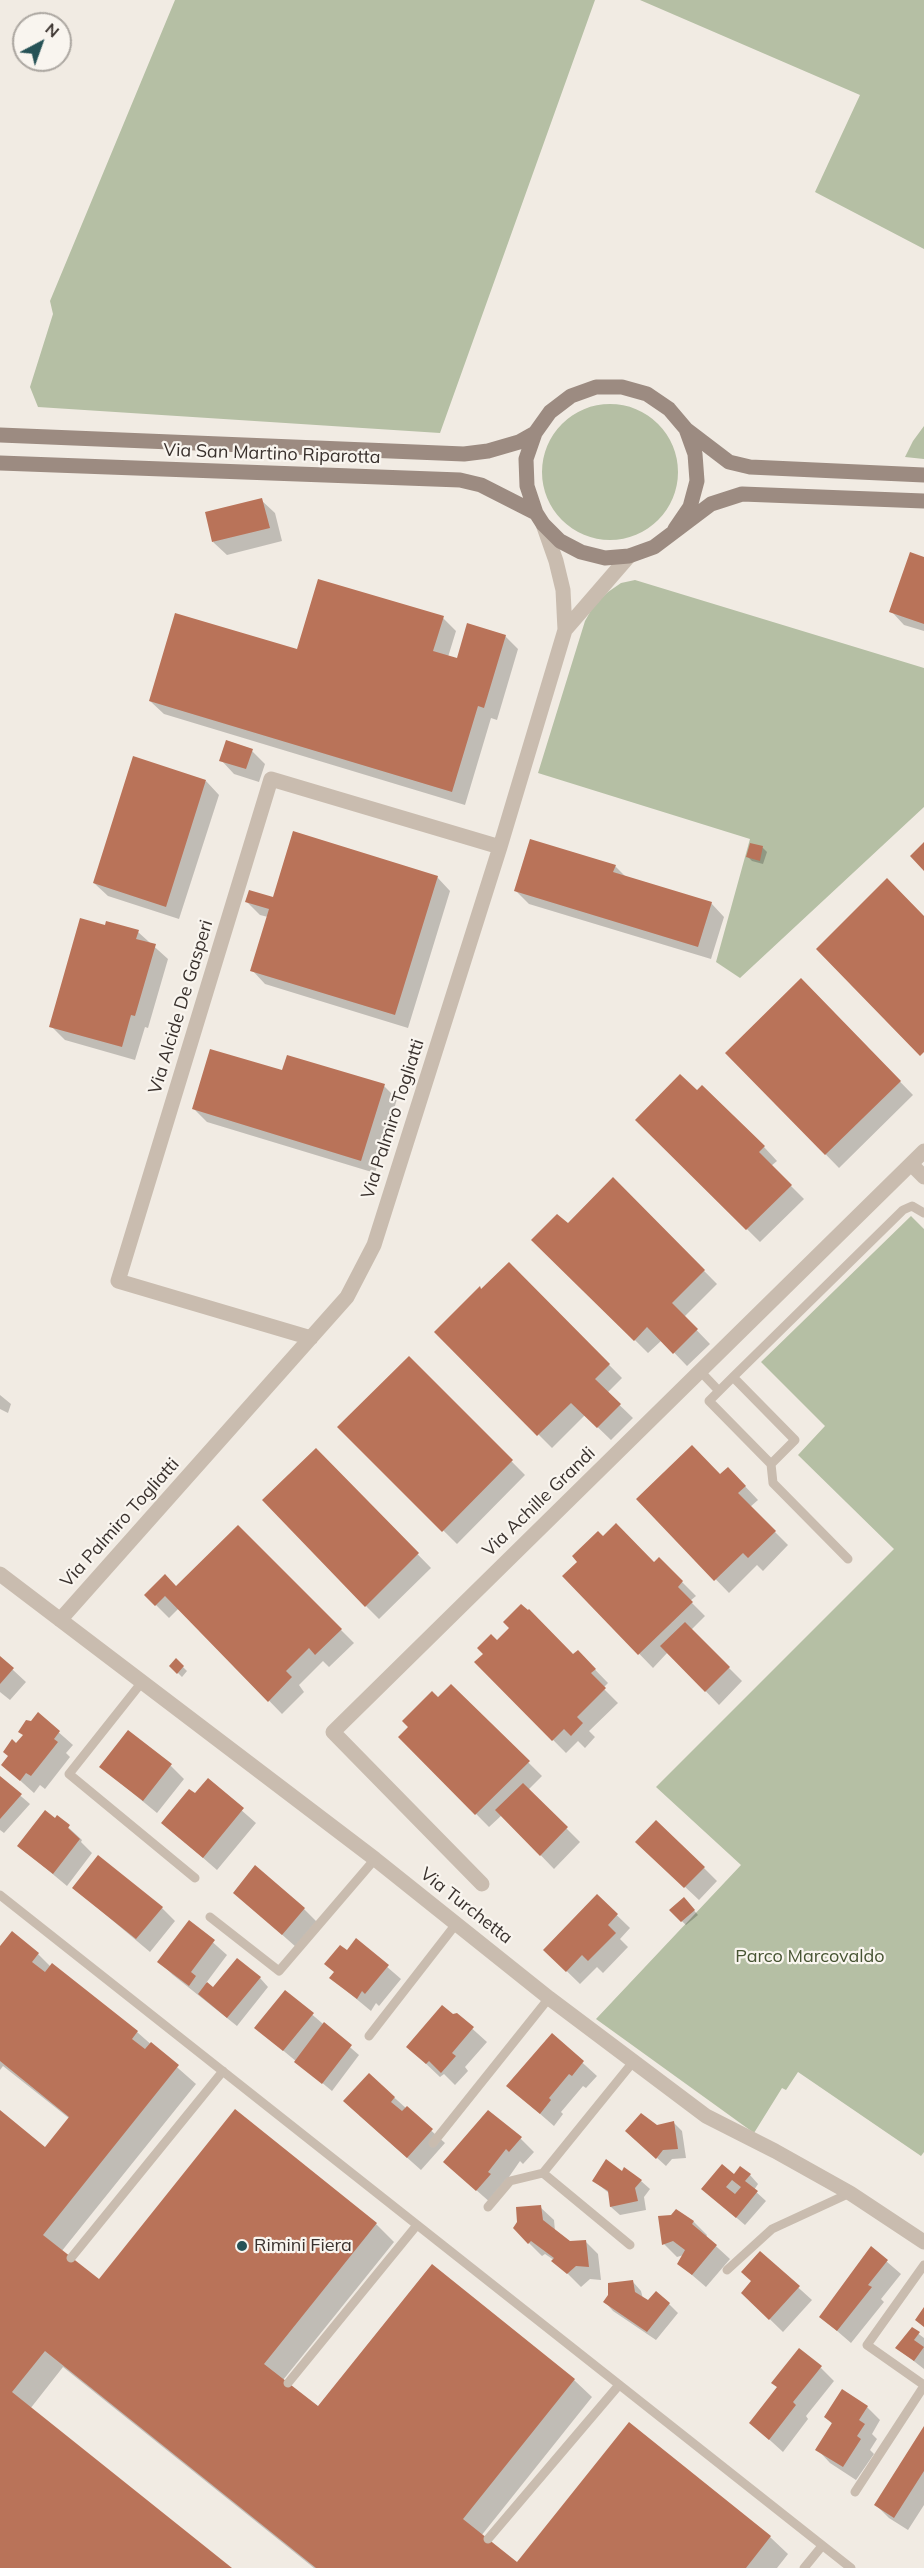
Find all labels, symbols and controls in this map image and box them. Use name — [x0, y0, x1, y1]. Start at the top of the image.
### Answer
north arrow — [12, 12, 72, 72]
text: N — [41, 18, 64, 41]
street label: Via San Martino Riparotta — [163, 439, 381, 469]
street label: Via Alcide De Gasperi — [144, 917, 218, 1097]
street label: Via Palmiro Togliatti — [357, 1036, 429, 1202]
street label: Via Achille Grandi — [478, 1443, 600, 1561]
street label: Via Palmiro Togliatti — [56, 1454, 184, 1592]
street label: Via Turchetta — [416, 1863, 516, 1949]
park label: Parco Marcovaldo — [735, 1946, 885, 1968]
place label: Rimini Fiera — [254, 2235, 352, 2257]
marker: Rimini Fiera — [235, 2239, 249, 2253]

